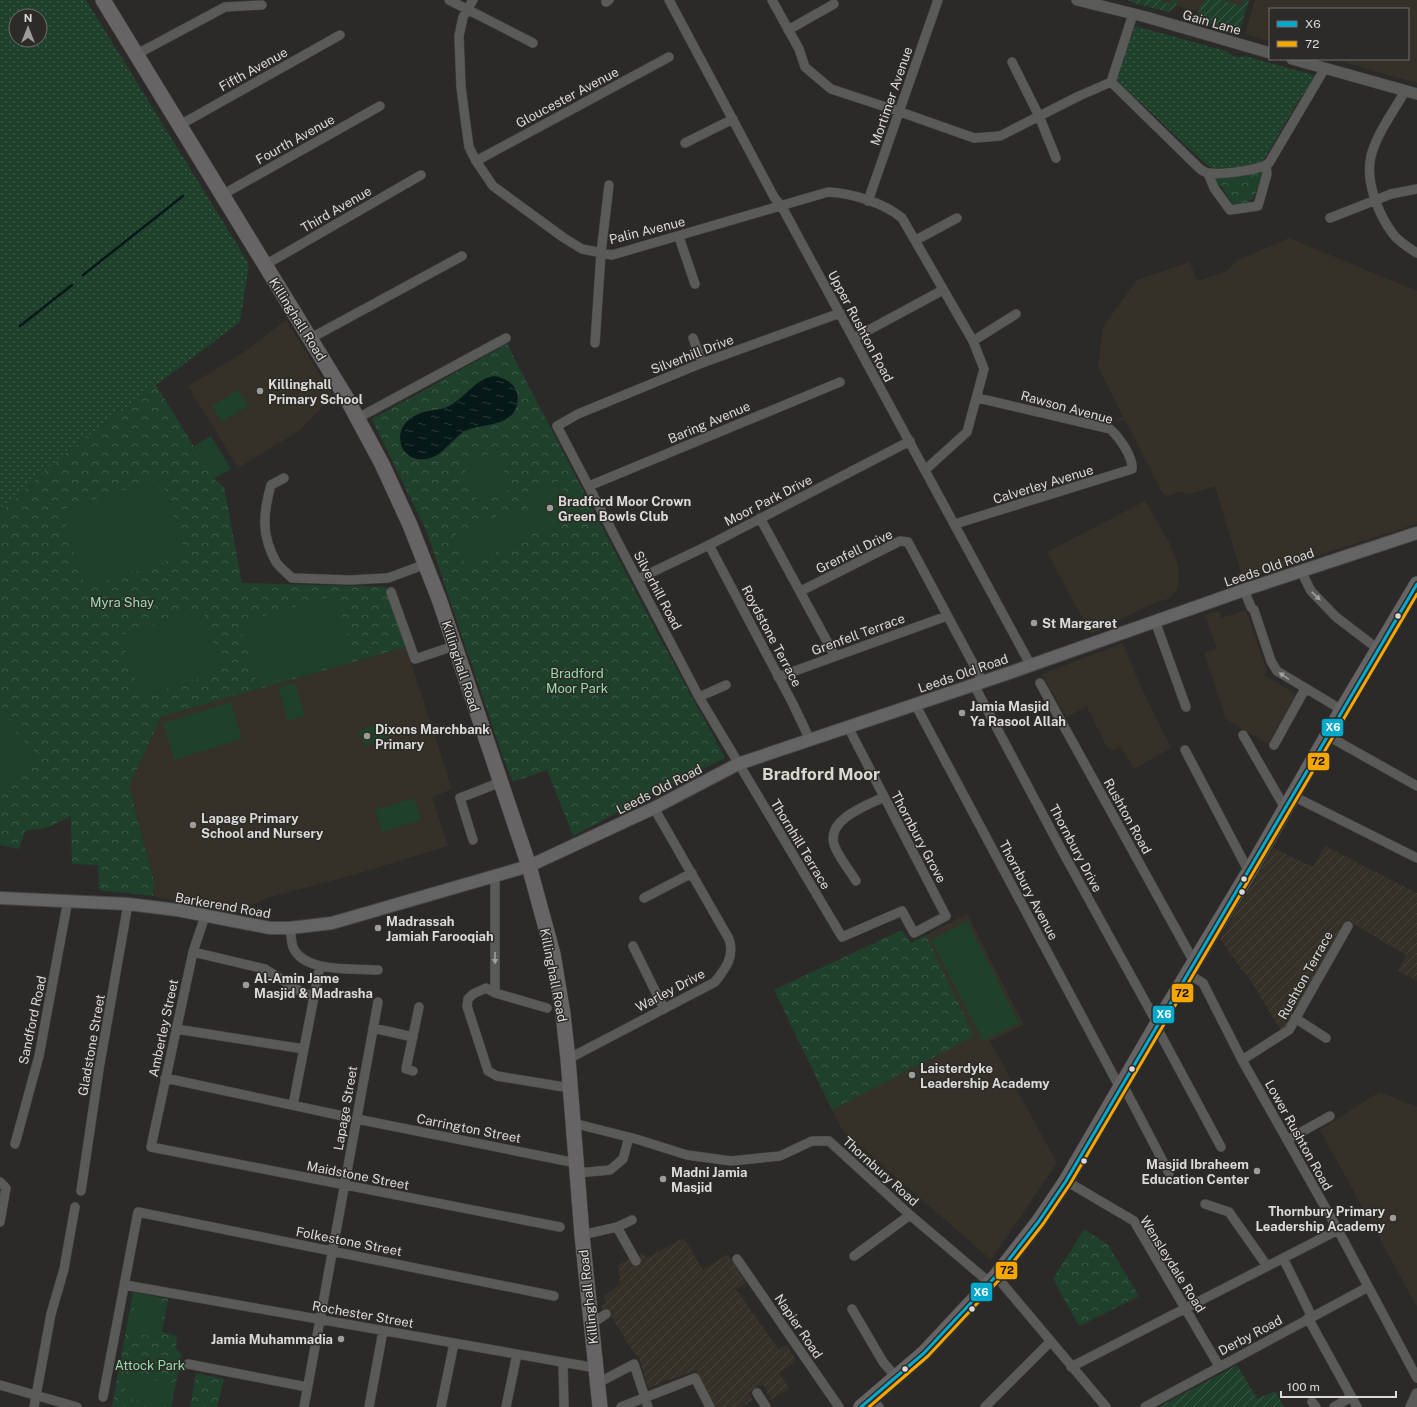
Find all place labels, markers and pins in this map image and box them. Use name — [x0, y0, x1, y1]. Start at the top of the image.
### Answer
place label: Killinghall Primary School — [268, 377, 363, 407]
marker: Killinghall Primary School — [255, 386, 265, 396]
place label: Bradford Moor Crown Green Bowls Club — [558, 494, 691, 524]
marker: Bradford Moor Crown Green Bowls Club — [545, 503, 555, 513]
unlabelled marker — [1393, 611, 1403, 621]
place label: St Margaret — [1042, 616, 1117, 631]
marker: St Margaret — [1029, 618, 1039, 628]
place label: Jamia Masjid Ya Rasool Allah — [970, 699, 1066, 729]
marker: Jamia Masjid Ya Rasool Allah — [957, 708, 967, 718]
place label: Dixons Marchbank Primary — [375, 722, 490, 752]
marker: Dixons Marchbank Primary — [362, 731, 372, 741]
place label: Lapage Primary School and Nursery — [201, 811, 324, 841]
marker: Lapage Primary School and Nursery — [188, 820, 198, 830]
unlabelled marker — [1239, 874, 1249, 884]
unlabelled marker — [1237, 887, 1247, 897]
place label: Madrassah Jamiah Farooqiah — [386, 914, 494, 944]
marker: Madrassah Jamiah Farooqiah — [373, 923, 383, 933]
place label: Al-Amin Jame Masjid & Madrasha — [254, 971, 373, 1001]
marker: Al-Amin Jame Masjid & Madrasha — [241, 980, 251, 990]
place label: Laisterdyke Leadership Academy — [920, 1061, 1050, 1091]
unlabelled marker — [1127, 1064, 1137, 1074]
marker: Laisterdyke Leadership Academy — [907, 1070, 917, 1080]
unlabelled marker — [1079, 1156, 1089, 1166]
place label: Masjid Ibraheem Education Center — [1142, 1157, 1250, 1187]
place label: Madni Jamia Masjid — [671, 1165, 747, 1195]
marker: Masjid Ibraheem Education Center — [1252, 1166, 1262, 1176]
marker: Madni Jamia Masjid — [658, 1174, 668, 1184]
place label: Thornbury Primary Leadership Academy — [1255, 1204, 1386, 1234]
marker: Thornbury Primary Leadership Academy — [1388, 1213, 1398, 1223]
unlabelled marker — [967, 1304, 977, 1314]
place label: Jamia Muhammadia — [211, 1332, 333, 1347]
marker: Jamia Muhammadia — [336, 1334, 346, 1344]
unlabelled marker — [900, 1364, 910, 1374]

